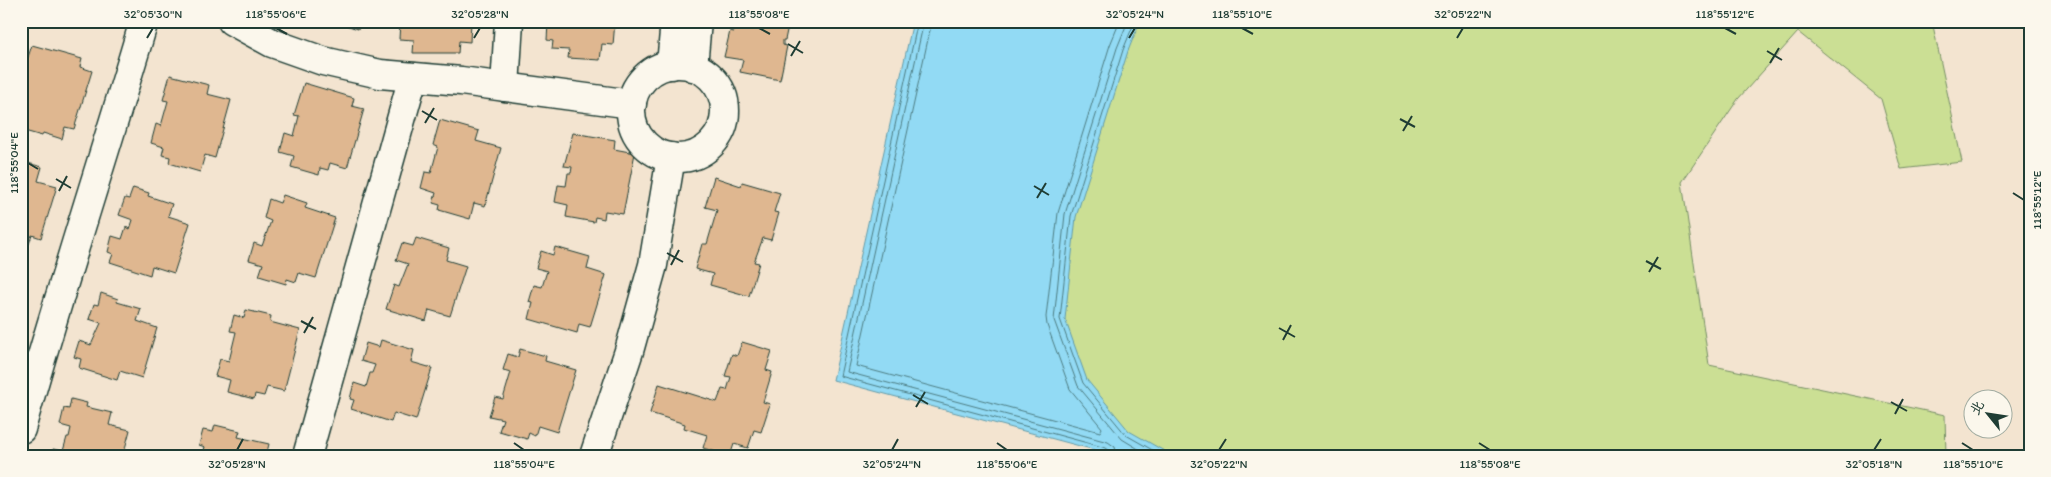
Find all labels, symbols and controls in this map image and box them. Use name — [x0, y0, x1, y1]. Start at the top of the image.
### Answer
text: 32°05'30"N — [124, 7, 182, 21]
text: 118°55'06"E — [246, 7, 307, 21]
text: 32°05'28"N — [451, 7, 509, 21]
text: 118°55'08"E — [728, 7, 790, 21]
text: 32°05'24"N — [1106, 7, 1164, 21]
text: 118°55'10"E — [1212, 7, 1272, 21]
text: 32°05'22"N — [1434, 7, 1492, 21]
text: 118°55'12"E — [1696, 7, 1755, 21]
text: 118°55'04"E — [7, 132, 21, 194]
text: 118°55'12"E — [2030, 170, 2044, 229]
north arrow — [1964, 390, 2014, 440]
text: 北 — [1966, 397, 1988, 418]
text: 32°05'28"N — [208, 457, 266, 471]
text: 118°55'04"E — [493, 457, 555, 471]
text: 32°05'24"N — [863, 457, 921, 471]
text: 118°55'06"E — [977, 457, 1038, 471]
text: 32°05'22"N — [1190, 457, 1248, 471]
text: 118°55'08"E — [1459, 457, 1521, 471]
text: 32°05'18"N — [1846, 457, 1902, 471]
text: 118°55'10"E — [1943, 457, 2003, 471]

